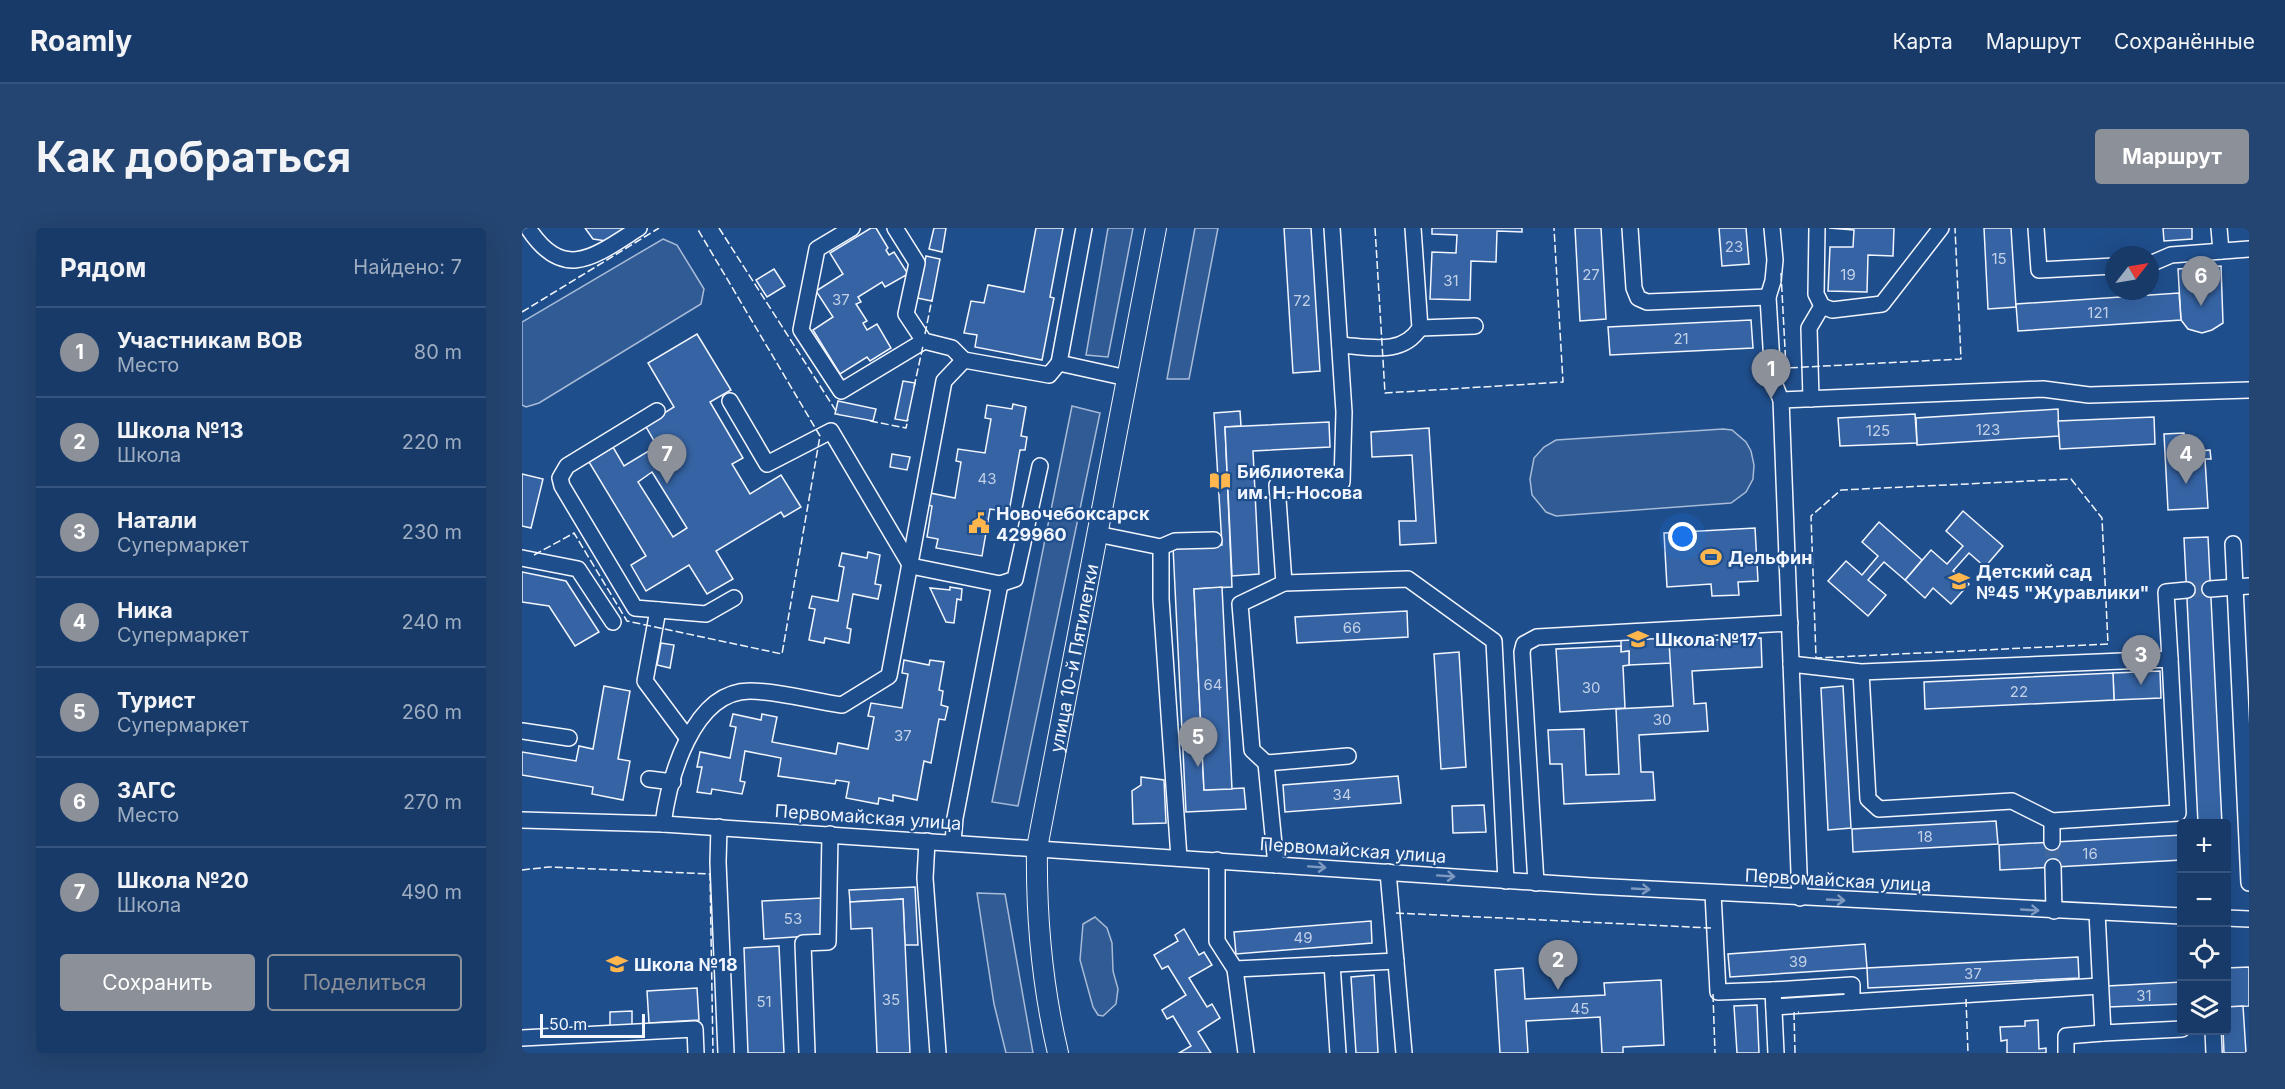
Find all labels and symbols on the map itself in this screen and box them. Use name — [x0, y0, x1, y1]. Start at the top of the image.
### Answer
house number: 23 — [1725, 237, 1743, 256]
north arrow — [2105, 246, 2159, 300]
house number: 15 — [1991, 249, 2007, 268]
pin: 6 — [2182, 256, 2220, 306]
house number: 27 — [1582, 265, 1600, 284]
house number: 19 — [1840, 265, 1856, 284]
house number: 31 — [1443, 271, 1459, 290]
house number: 37 — [832, 290, 850, 309]
house number: 72 — [1293, 291, 1311, 310]
house number: 121 — [2087, 303, 2109, 322]
house number: 21 — [1673, 329, 1689, 348]
pin: 1 — [1752, 350, 1790, 399]
house number: 123 — [1976, 420, 2000, 439]
house number: 125 — [1866, 421, 1890, 440]
pin: 7 — [648, 434, 686, 484]
pin: 4 — [2166, 434, 2206, 484]
place label: Библиотека им. Н. Носова — [1237, 461, 1363, 503]
house number: 43 — [978, 469, 996, 488]
library icon: Библиотека им. Н. Носова — [1208, 469, 1232, 493]
place label: Новочебоксарск 429960 — [996, 503, 1150, 545]
public building icon: Новочебоксарск 429960 — [967, 511, 991, 535]
your location — [1668, 522, 1697, 551]
sports icon: Дельфин — [1699, 545, 1723, 569]
place label: Дельфин — [1728, 547, 1812, 568]
place label: Детский сад №45 "Журавлики" — [1976, 561, 2149, 603]
street label: улица 10-й Пятилетки — [1045, 562, 1102, 754]
school or university icon: Детский сад №45 "Журавлики" — [1947, 569, 1971, 593]
house number: 66 — [1343, 618, 1361, 637]
school or university icon: Школа №17 — [1626, 627, 1650, 651]
place label: Школа №17 — [1655, 629, 1758, 650]
pin: 3 — [2122, 636, 2160, 685]
house number: 64 — [1204, 675, 1223, 694]
house number: 30 — [1582, 678, 1600, 697]
house number: 22 — [2010, 682, 2028, 701]
house number: 30 — [1653, 710, 1671, 729]
pin: 5 — [1178, 718, 1218, 767]
house number: 37 — [894, 726, 912, 745]
house number: 34 — [1333, 785, 1351, 804]
street label: Первомайская улица — [774, 800, 962, 834]
house number: 18 — [1917, 827, 1933, 846]
street label: Первомайская улица — [1259, 833, 1447, 867]
house number: 16 — [2082, 844, 2098, 863]
one-way arrow — [1307, 862, 1327, 873]
street label: Первомайская улица — [1744, 865, 1932, 895]
one-way arrow — [1436, 871, 1456, 882]
one-way arrow — [1630, 884, 1650, 895]
one-way arrow — [1825, 894, 1845, 905]
one-way arrow — [2020, 905, 2040, 916]
house number: 53 — [784, 909, 802, 928]
house number: 49 — [1294, 928, 1313, 947]
pin: 2 — [1538, 940, 1578, 990]
school or university icon: Школа №18 — [605, 952, 629, 976]
house number: 39 — [1789, 952, 1807, 971]
place label: Школа №18 — [634, 954, 738, 975]
house number: 37 — [1964, 964, 1982, 983]
house number: 31 — [2136, 986, 2152, 1005]
house number: 35 — [882, 990, 900, 1009]
house number: 51 — [756, 992, 772, 1011]
house number: 45 — [1571, 999, 1589, 1018]
scale bar — [540, 1011, 645, 1038]

